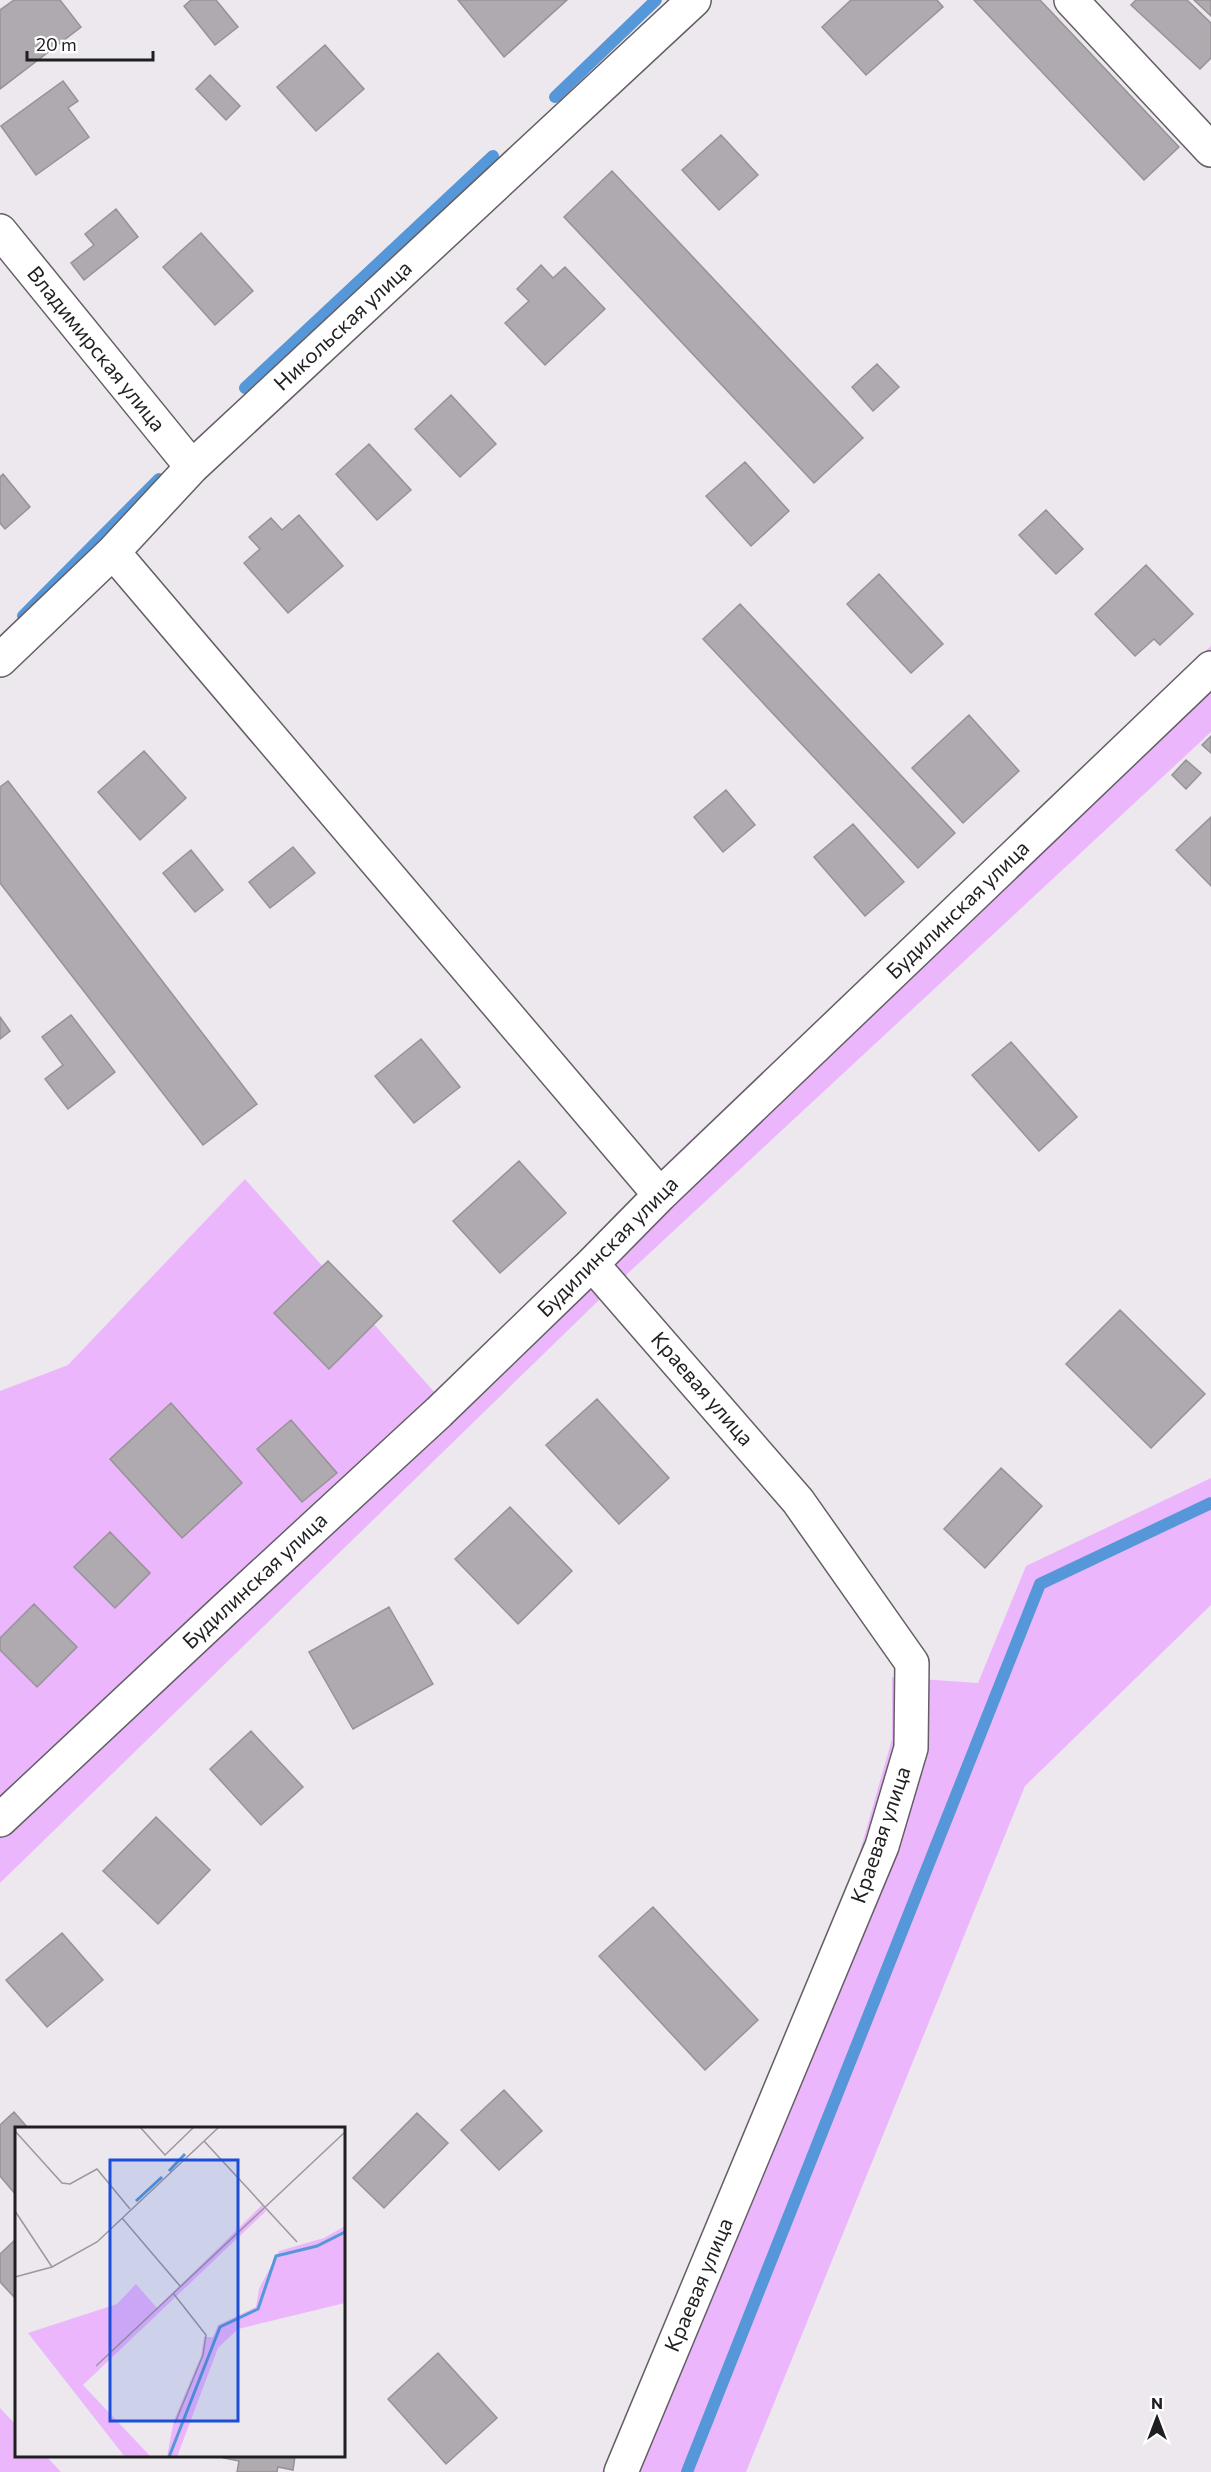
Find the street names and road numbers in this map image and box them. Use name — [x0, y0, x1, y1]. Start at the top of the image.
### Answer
street label: Никольская улица — [268, 255, 416, 395]
street label: Владимирская улица — [23, 260, 171, 436]
street label: Будилинская улица — [881, 835, 1033, 983]
street label: Будилинская улица — [532, 1171, 682, 1321]
street label: Краевая улица — [647, 1326, 759, 1450]
street label: Будилинская улица — [177, 1507, 331, 1653]
street label: Краевая улица — [845, 1763, 915, 1906]
street label: Краевая улица — [658, 2214, 737, 2355]

